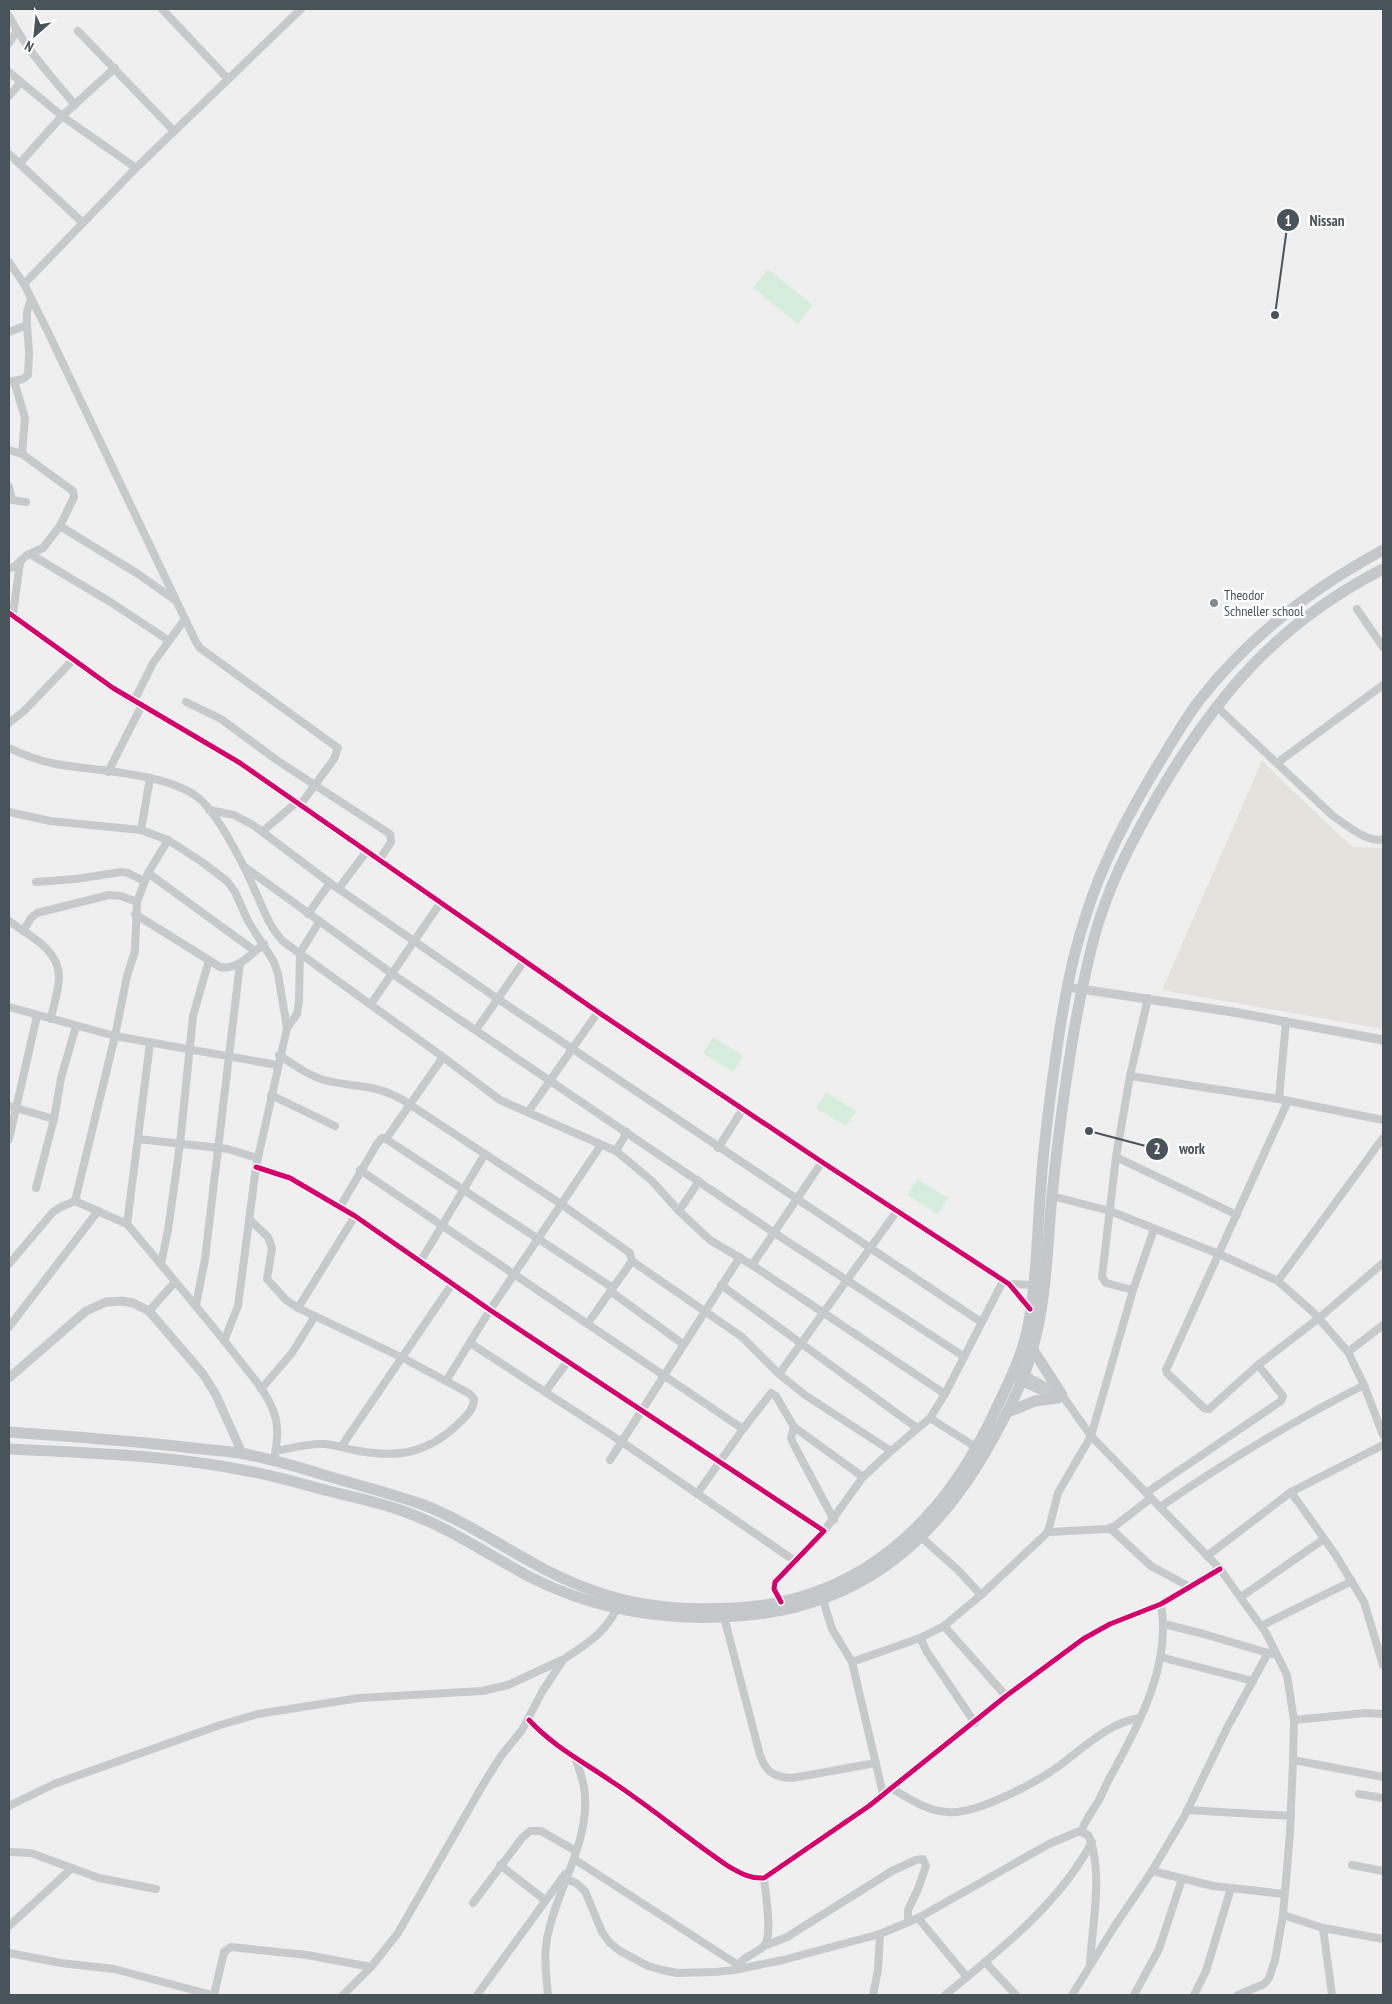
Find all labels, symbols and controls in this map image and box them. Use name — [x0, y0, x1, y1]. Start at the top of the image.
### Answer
north arrow — [10, 10, 60, 60]
text: N — [22, 37, 37, 56]
callout: Nissan — [1275, 205, 1355, 235]
text: 1 — [1284, 211, 1292, 230]
text: Nissan — [1310, 211, 1345, 230]
place label: Theodor Schneller school — [1224, 586, 1304, 620]
marker: Theodor Schneller school — [1208, 597, 1220, 609]
callout: work — [1144, 1134, 1215, 1164]
text: 2 — [1153, 1139, 1161, 1158]
text: work — [1178, 1139, 1206, 1158]

